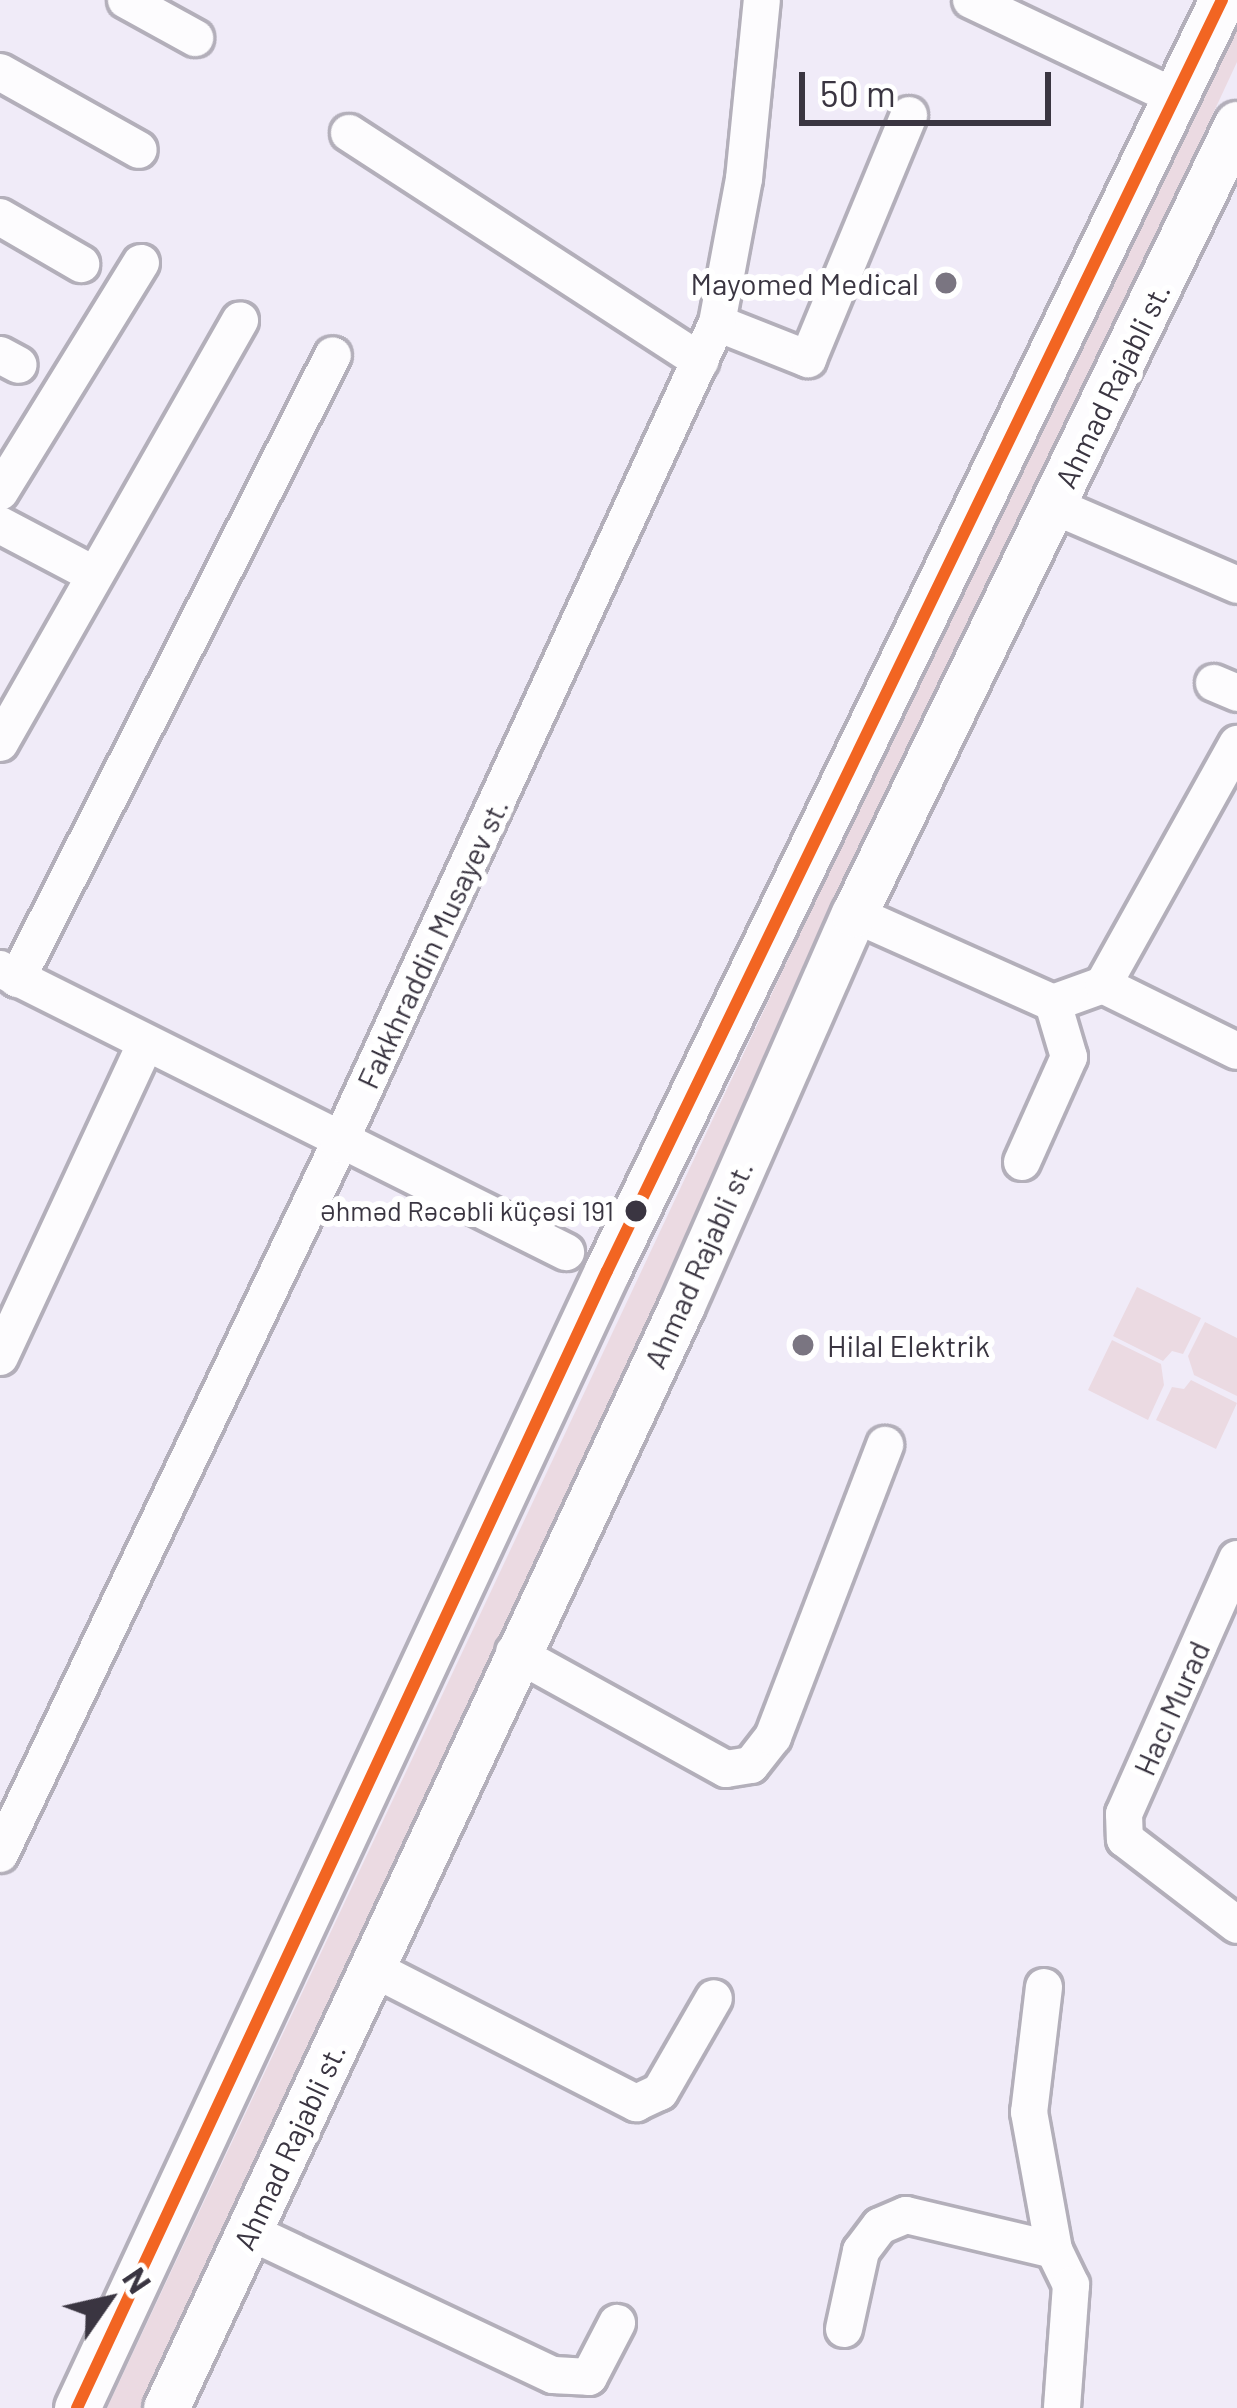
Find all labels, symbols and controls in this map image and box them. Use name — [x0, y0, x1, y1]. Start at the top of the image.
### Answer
scale bar — [805, 48, 1057, 122]
text: 50 m — [820, 71, 896, 114]
place label: Mayomed Medical — [690, 265, 919, 301]
marker: Mayomed Medical — [930, 267, 962, 299]
street label: Ahmad Rajabli st. — [1047, 277, 1177, 493]
street label: Fakkhraddin Musayev st. — [349, 792, 515, 1094]
street label: Ahmad Rajabli st. — [636, 1154, 760, 1374]
place label: Əhməd Rəcəbli küçəsi 191 — [320, 1195, 614, 1227]
marker: Əhməd Rəcəbli küçəsi 191 — [625, 1200, 647, 1222]
place label: Hilal Elektrik — [827, 1327, 990, 1363]
marker: Hilal Elektrik — [790, 1332, 816, 1358]
street label: Hacı Murad — [1125, 1635, 1217, 1781]
street label: Ahmad Rajabli st. — [225, 2037, 353, 2255]
north arrow — [48, 2240, 168, 2360]
text: N — [115, 2260, 161, 2300]

